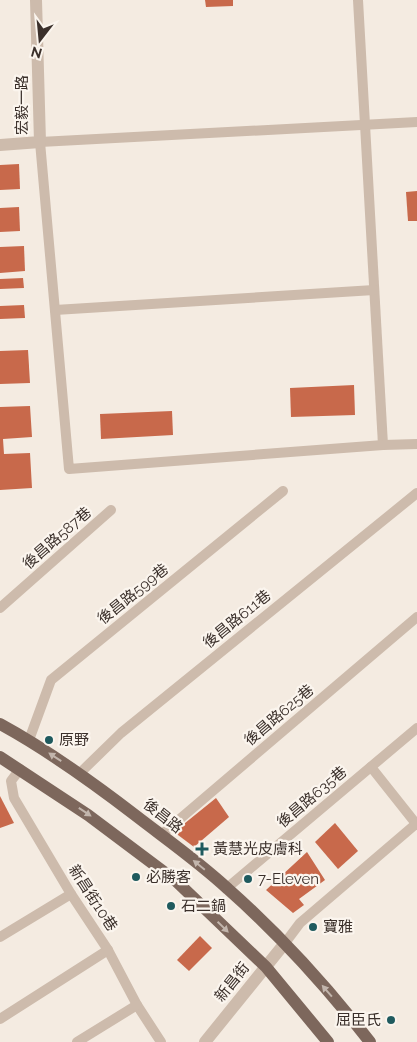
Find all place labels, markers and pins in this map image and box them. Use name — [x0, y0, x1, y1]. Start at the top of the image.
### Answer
place label: 原野 — [59, 731, 89, 749]
marker: 原野 — [43, 734, 55, 746]
place label: 黃慧光皮膚科 — [213, 840, 303, 858]
marker: 黃慧光皮膚科 — [195, 842, 209, 856]
place label: 必勝客 — [146, 868, 191, 886]
place label: 7-Eleven — [258, 870, 319, 888]
marker: 必勝客 — [130, 871, 142, 883]
marker: 7-Eleven — [242, 873, 254, 885]
place label: 石二鍋 — [181, 897, 226, 915]
marker: 石二鍋 — [165, 900, 177, 912]
place label: 寶雅 — [323, 918, 353, 936]
marker: 寶雅 — [307, 921, 319, 933]
place label: 屈臣氏 — [336, 1011, 381, 1029]
marker: 屈臣氏 — [385, 1014, 397, 1026]

